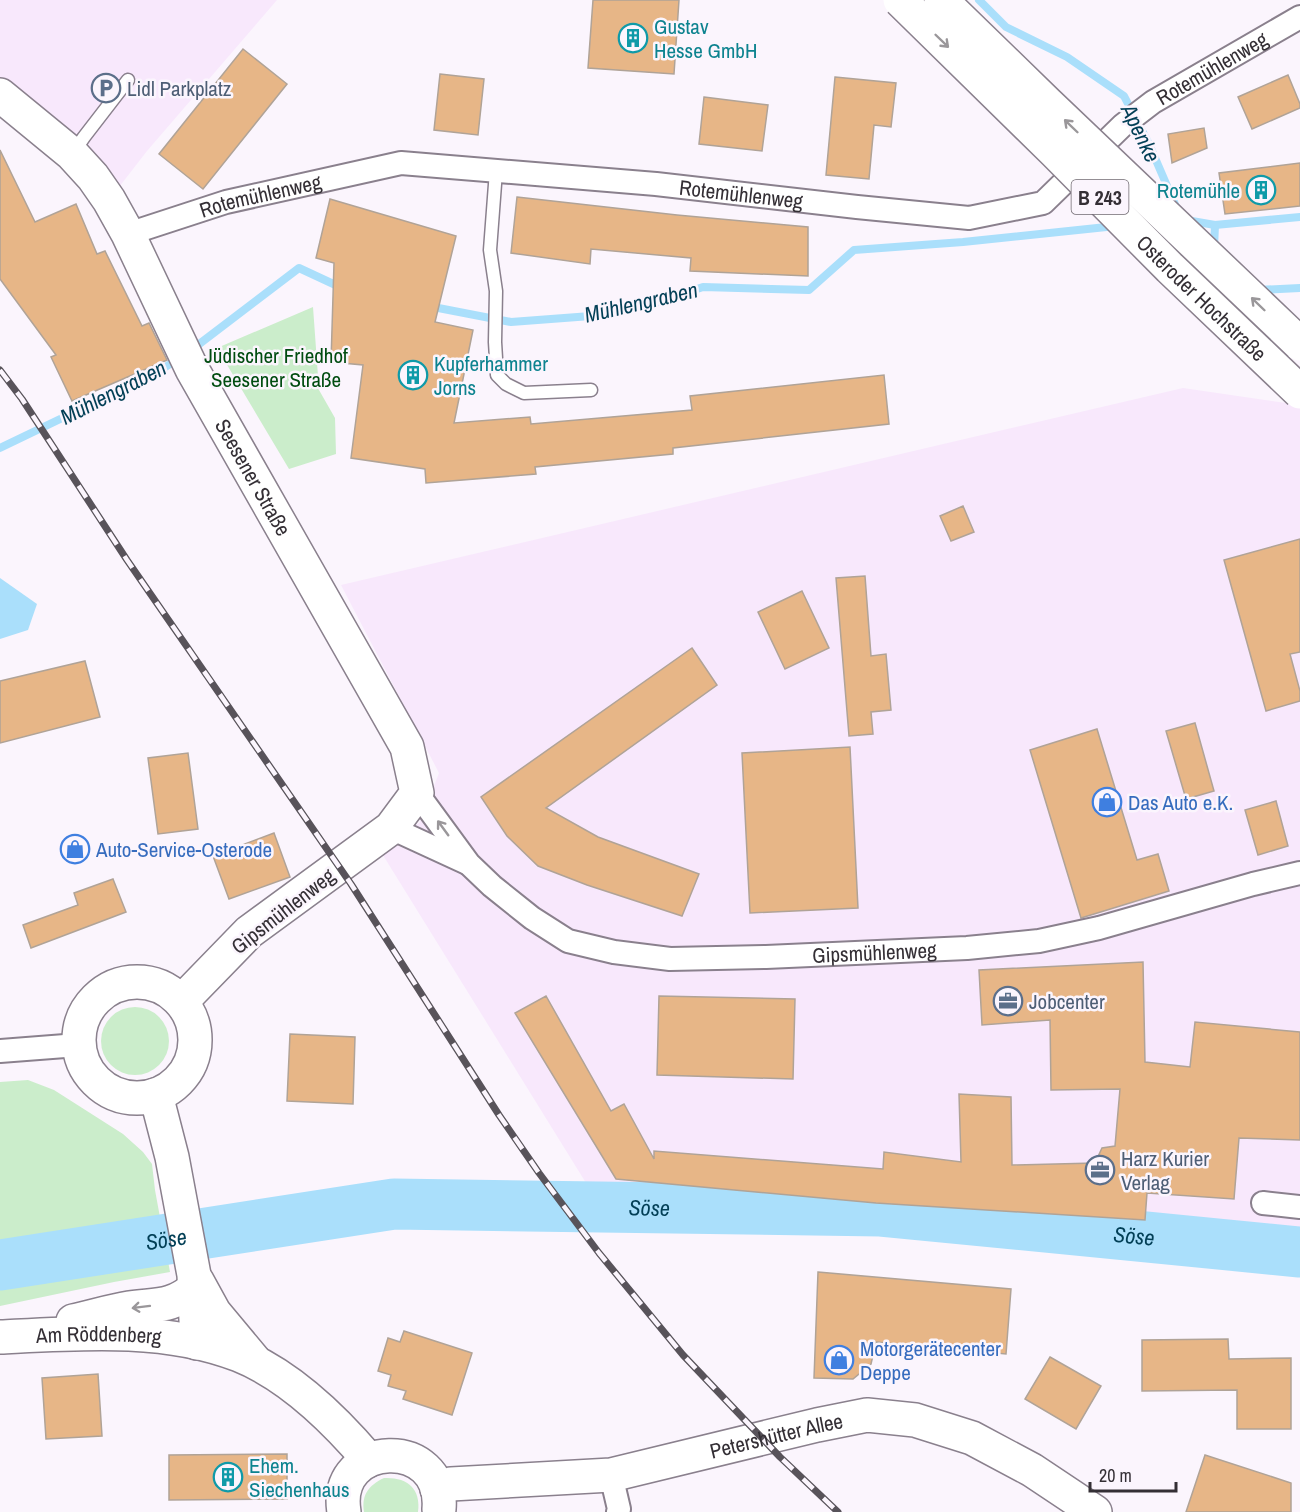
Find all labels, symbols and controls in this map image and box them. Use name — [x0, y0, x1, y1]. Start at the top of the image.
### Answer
place label: Gustav Hesse GmbH — [654, 12, 757, 65]
building icon: Gustav Hesse GmbH — [617, 22, 649, 54]
street label: Rotemühlenweg — [1151, 24, 1273, 112]
one-way arrow — [935, 34, 950, 48]
parking icon: Lidl Parkplatz — [90, 72, 122, 104]
place label: Lidl Parkplatz — [127, 74, 232, 103]
water label: Apenke — [1114, 98, 1168, 167]
one-way arrow — [1063, 119, 1078, 134]
street label: Rotemühlenweg — [196, 167, 324, 224]
street label: Rotemühlenweg — [678, 172, 805, 215]
building icon: Rotemühle — [1245, 174, 1277, 206]
place label: Rotemühle — [1157, 176, 1240, 205]
road number: B 243 — [1072, 180, 1128, 214]
street label: Osteroder Hochstraße — [1130, 228, 1273, 367]
water label: Mühlengraben — [581, 274, 701, 330]
one-way arrow — [1250, 297, 1265, 311]
park label: Jüdischer Friedhof Seesener Straße — [204, 341, 348, 394]
place label: Kupferhammer Jorns — [434, 349, 548, 402]
water label: Mühlengraben — [55, 352, 171, 432]
building icon: Kupferhammer Jorns — [397, 359, 429, 391]
street label: Seesener Straße — [209, 413, 298, 541]
shop icon: Das Auto e.K. — [1091, 786, 1123, 818]
place label: Das Auto e.K. — [1128, 788, 1233, 817]
one-way arrow — [437, 821, 449, 837]
shop icon: Auto-Service-Osterode — [59, 833, 91, 865]
place label: Auto-Service-Osterode — [95, 835, 272, 864]
street label: Gipsmühlenweg — [225, 861, 341, 961]
street label: Gipsmühlenweg — [812, 935, 938, 969]
office icon: Jobcenter — [992, 985, 1024, 1017]
place label: Jobcenter — [1029, 987, 1105, 1016]
place label: Harz Kurier Verlag — [1121, 1144, 1209, 1197]
office icon: Harz Kurier Verlag — [1084, 1154, 1116, 1186]
water label: Söse — [628, 1192, 670, 1223]
water label: Söse — [1112, 1219, 1156, 1253]
water label: Söse — [143, 1221, 189, 1257]
one-way arrow — [132, 1302, 152, 1313]
street label: Am Röddenberg — [34, 1319, 163, 1351]
place label: Motorgerätecenter Deppe — [860, 1334, 1001, 1387]
shop icon: Motorgerätecenter Deppe — [823, 1344, 855, 1376]
street label: Petershütter Allee — [707, 1406, 845, 1465]
place label: Ehem. Siechenhaus — [249, 1451, 350, 1504]
scale bar — [1090, 1455, 1176, 1493]
building icon: Ehem. Siechenhaus — [212, 1461, 244, 1493]
text: 20 m — [1099, 1463, 1132, 1488]

